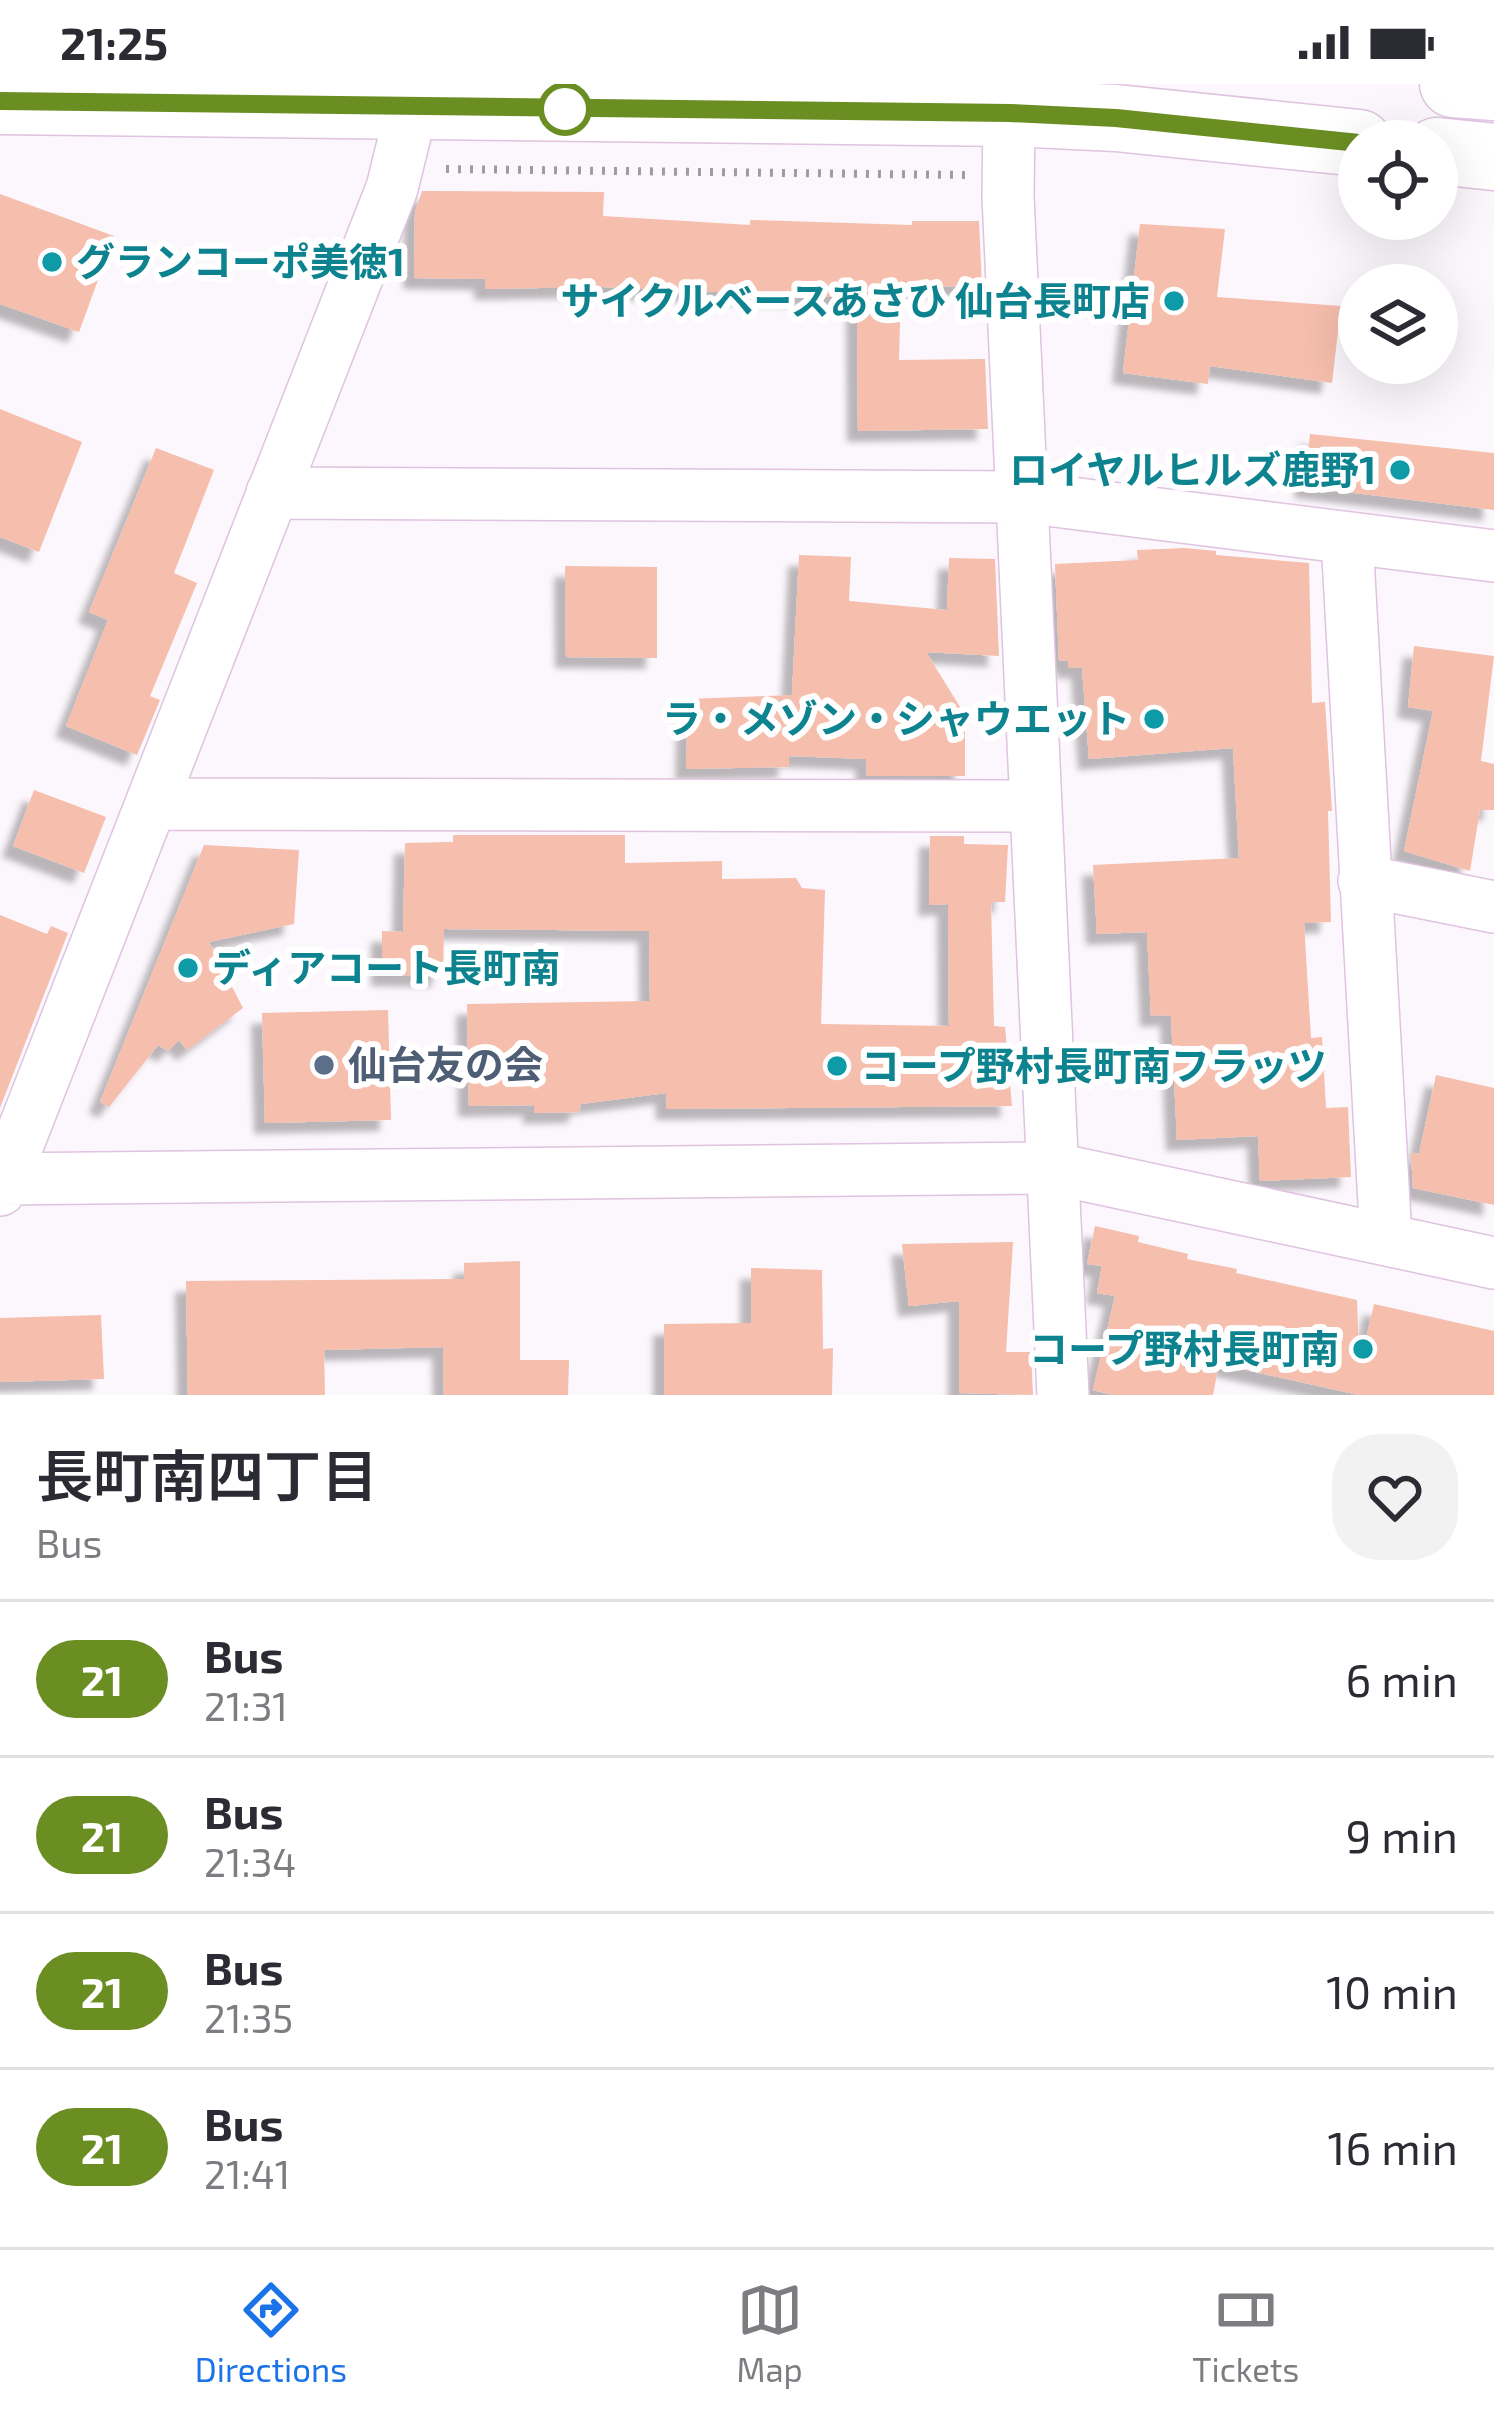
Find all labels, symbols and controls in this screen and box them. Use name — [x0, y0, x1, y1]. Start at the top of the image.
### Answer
text: 21:25 — [60, 15, 168, 69]
unlabelled marker — [540, 84, 590, 134]
map controls — [1338, 120, 1458, 384]
button: locate — [1338, 120, 1458, 240]
place label: グランコーポ美徳1 — [76, 237, 405, 284]
marker: グランコーポ美徳1 — [39, 249, 65, 275]
button: layers — [1338, 264, 1458, 384]
place label: サイクルベースあさひ 仙台長町店 — [560, 276, 1150, 323]
marker: サイクルベースあさひ 仙台長町店 — [1161, 288, 1187, 314]
place label: ロイヤルヒルズ鹿野1 — [1009, 445, 1376, 492]
marker: ロイヤルヒルズ鹿野1 — [1387, 457, 1413, 483]
place label: ラ・メゾン・シャウエット — [662, 694, 1130, 741]
marker: ラ・メゾン・シャウエット — [1141, 706, 1167, 732]
place label: ディアコート長町南 — [212, 943, 560, 990]
marker: ディアコート長町南 — [175, 955, 201, 981]
place label: 仙台友の会 — [348, 1040, 543, 1087]
place label: コープ野村長町南フラッツ — [861, 1041, 1327, 1088]
marker: 仙台友の会 — [311, 1052, 337, 1078]
marker: コープ野村長町南フラッツ — [824, 1053, 850, 1079]
place label: コープ野村長町南 — [1029, 1324, 1339, 1371]
marker: コープ野村長町南 — [1350, 1336, 1376, 1362]
button: heart — [1332, 1434, 1458, 1560]
text: 長町南四丁目 — [36, 1440, 378, 1508]
text: Bus — [36, 1519, 102, 1566]
text: Bus — [204, 1628, 283, 1682]
text: 6 min — [1345, 1652, 1458, 1706]
text: 21 — [81, 1654, 123, 1704]
text: 21:31 — [204, 1682, 288, 1729]
text: Bus — [204, 1784, 283, 1838]
text: 9 min — [1345, 1808, 1458, 1862]
text: 21 — [81, 1810, 123, 1860]
text: 21:34 — [204, 1838, 296, 1885]
text: Bus — [204, 1940, 283, 1994]
text: 10 min — [1326, 1964, 1458, 2018]
text: 21 — [81, 1966, 123, 2016]
text: 21:35 — [204, 1994, 293, 2041]
text: Bus — [204, 2096, 283, 2150]
text: 16 min — [1328, 2120, 1458, 2174]
text: 21 — [81, 2122, 123, 2172]
text: 21:41 — [204, 2150, 290, 2197]
tab: Directions — [195, 2277, 347, 2389]
tab: Map — [737, 2277, 803, 2389]
tab: Tickets — [1192, 2277, 1299, 2389]

